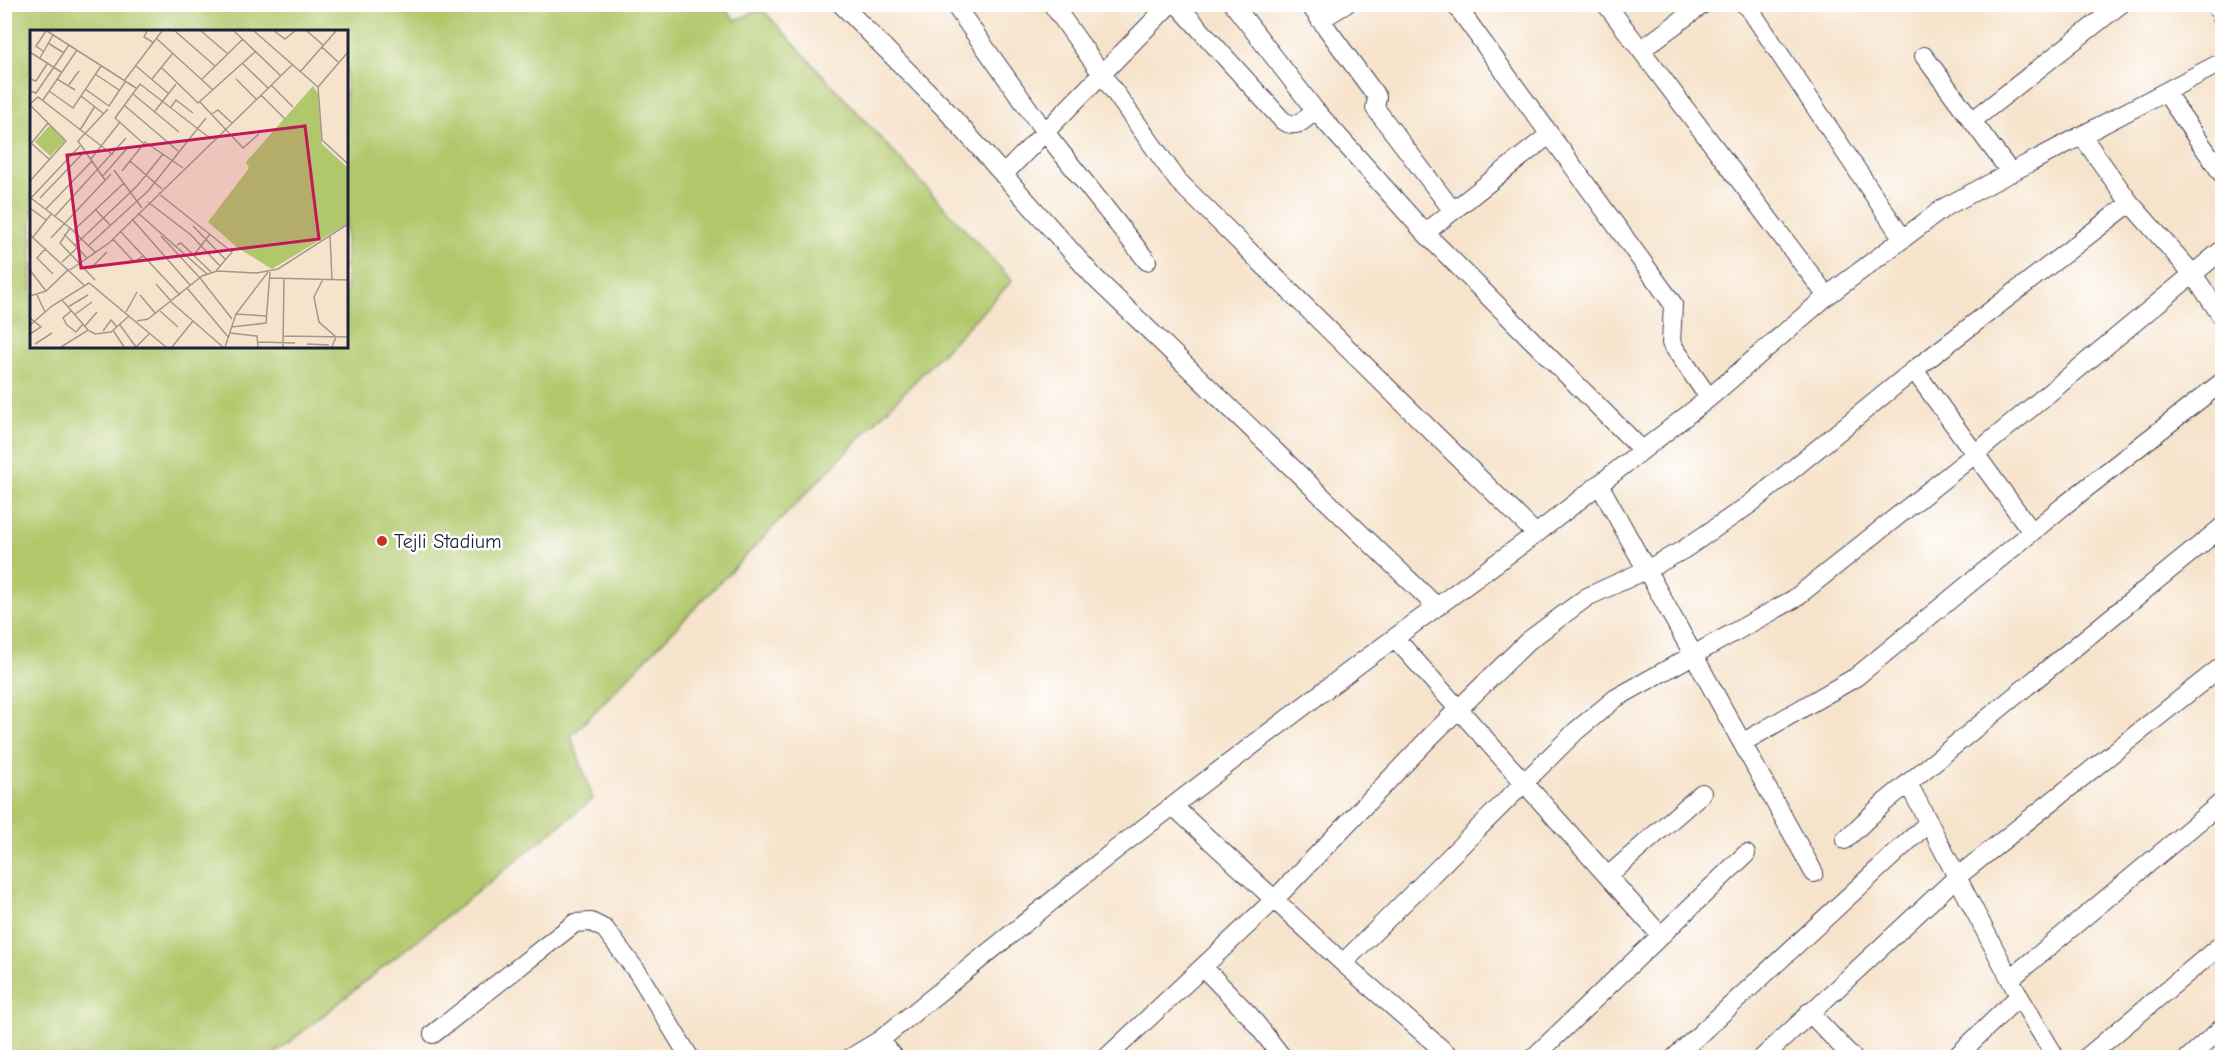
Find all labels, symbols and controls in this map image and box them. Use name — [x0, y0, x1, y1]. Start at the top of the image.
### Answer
inset map — [30, 30, 348, 348]
place label: Tejli Stadium — [394, 530, 502, 553]
marker: Tejli Stadium — [375, 534, 389, 548]

